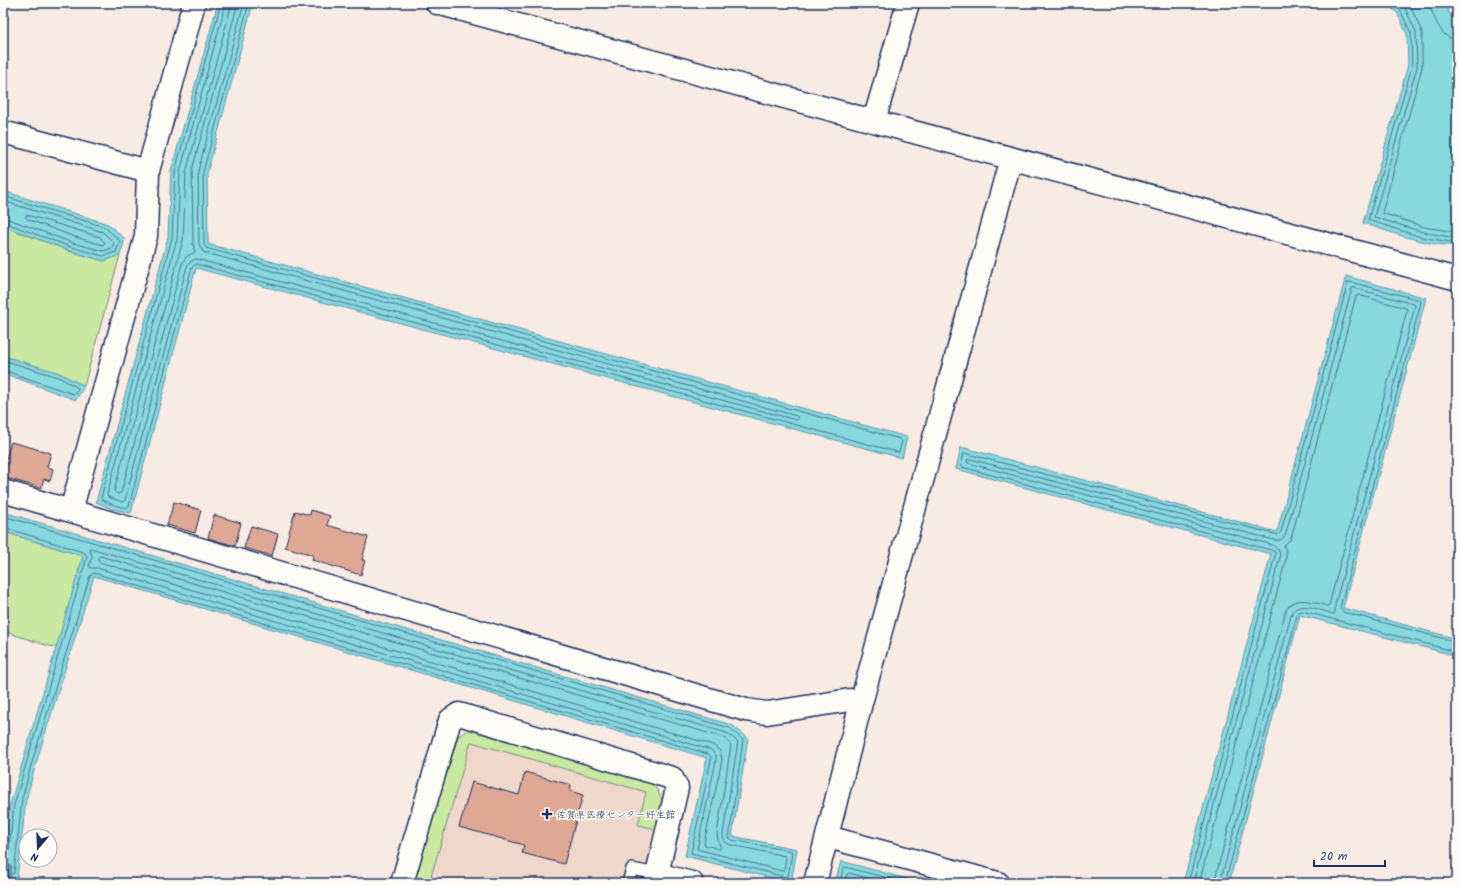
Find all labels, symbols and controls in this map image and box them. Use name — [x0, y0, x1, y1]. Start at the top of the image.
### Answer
place label: 佐賀県医療センター好生館 — [556, 807, 676, 823]
marker: 佐賀県医療センター好生館 — [541, 808, 553, 820]
north arrow — [18, 828, 58, 868]
scale bar — [1314, 842, 1385, 868]
text: N — [29, 847, 41, 866]
text: 20 m — [1320, 847, 1348, 866]

